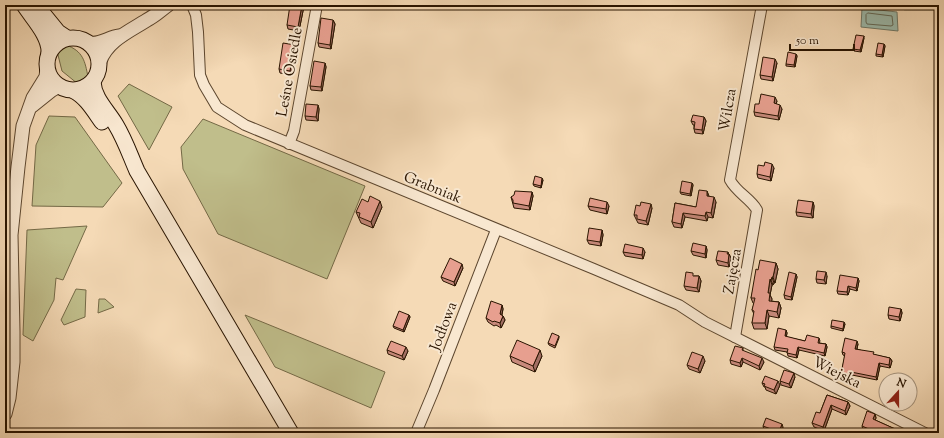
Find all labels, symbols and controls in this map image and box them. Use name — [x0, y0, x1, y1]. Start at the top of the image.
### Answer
street label: Leśne Osiedle — [272, 26, 309, 119]
scale bar — [790, 26, 854, 52]
text: 50 m — [795, 32, 819, 50]
street label: Wilcza — [714, 87, 743, 133]
street label: Grabniak — [400, 167, 465, 210]
street label: Zajęcza — [719, 247, 748, 296]
street label: Jodłowa — [425, 299, 463, 355]
street label: Wiejska — [808, 352, 864, 395]
north arrow — [878, 372, 918, 412]
text: N — [893, 374, 908, 393]

